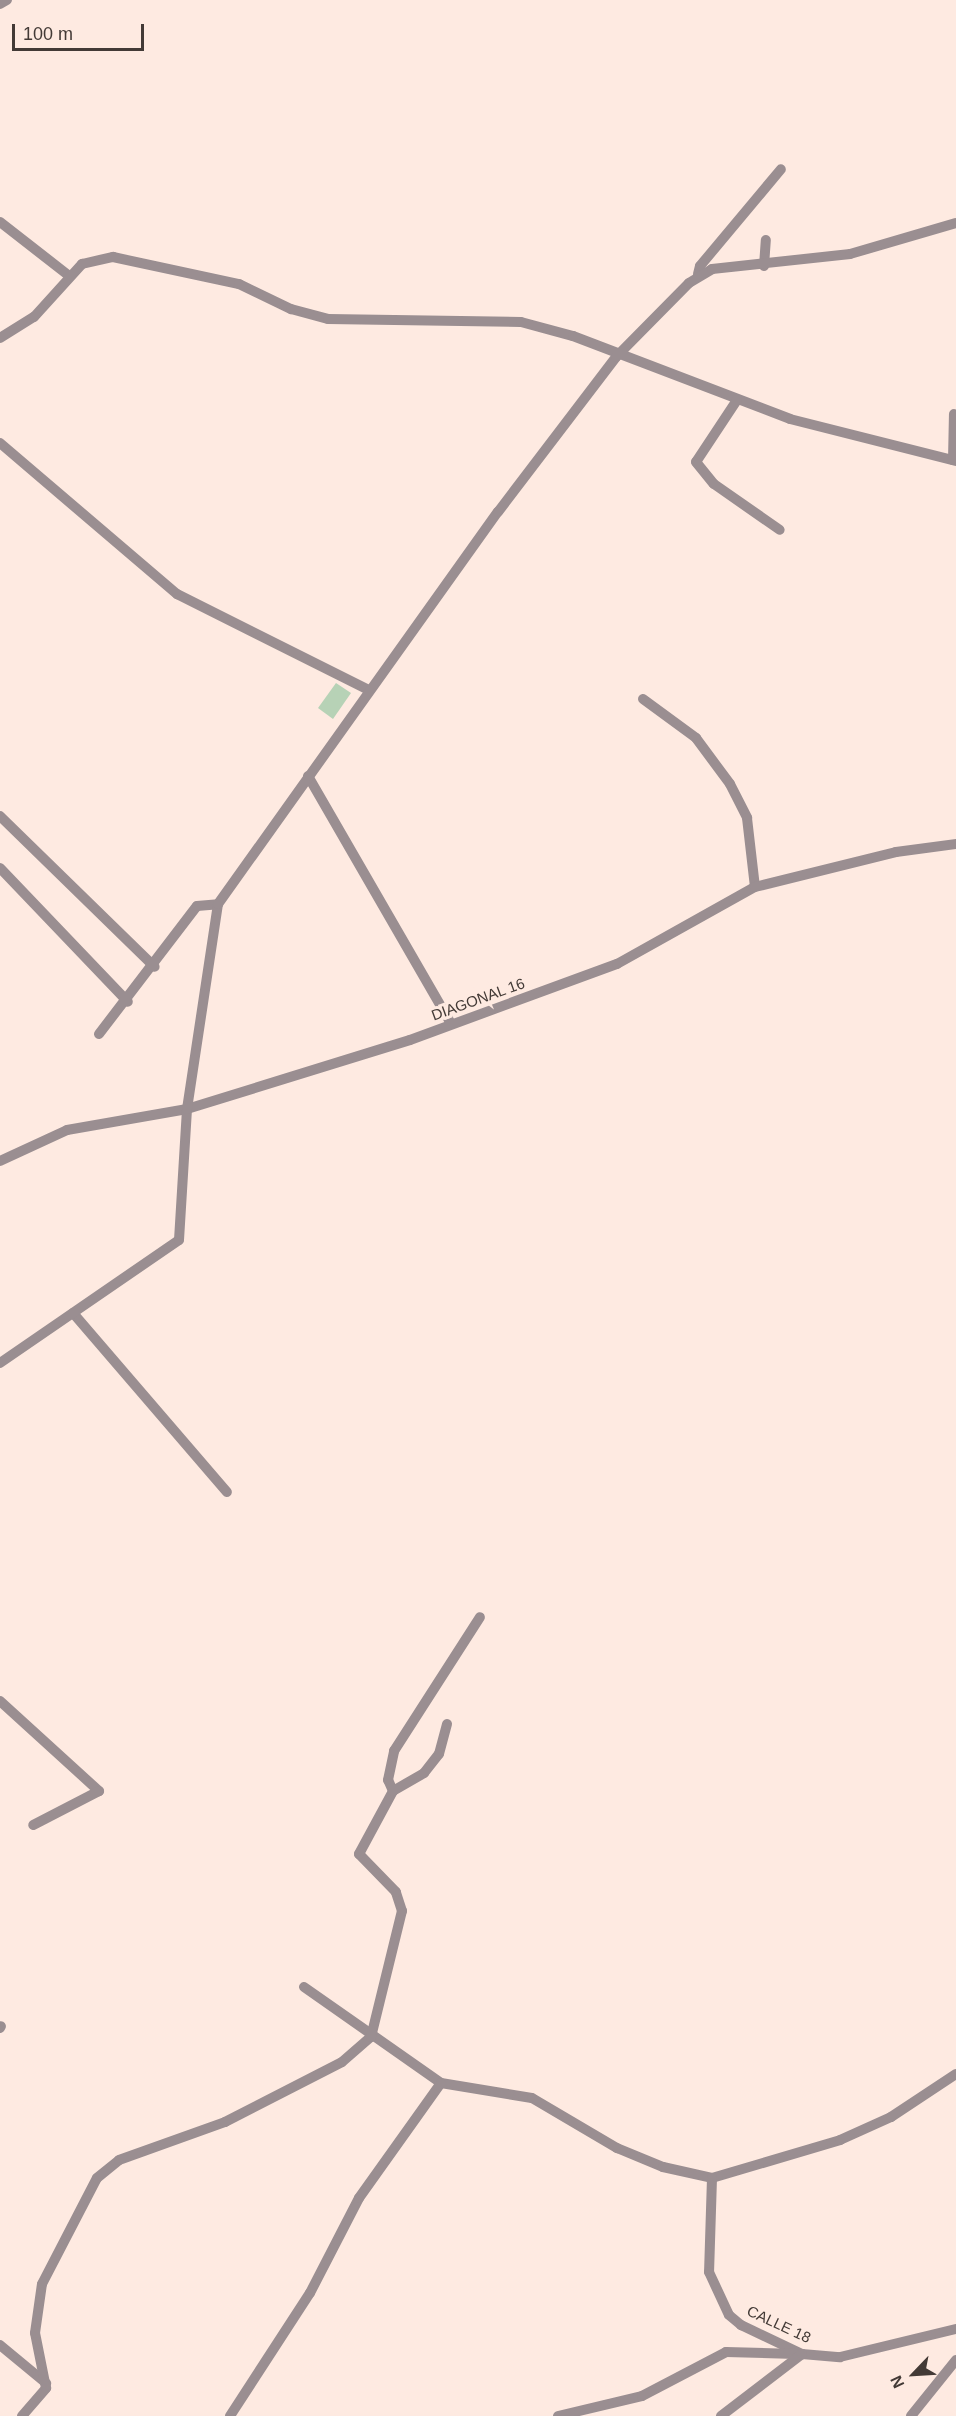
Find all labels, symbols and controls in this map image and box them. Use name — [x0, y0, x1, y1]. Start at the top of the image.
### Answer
scale bar — [15, 12, 147, 50]
text: 100 m — [23, 24, 73, 44]
street label: DIAGONAL 16 — [429, 974, 527, 1024]
street label: CALLE 18 — [744, 2301, 814, 2347]
north arrow — [884, 2344, 944, 2404]
text: N — [887, 2373, 907, 2391]

